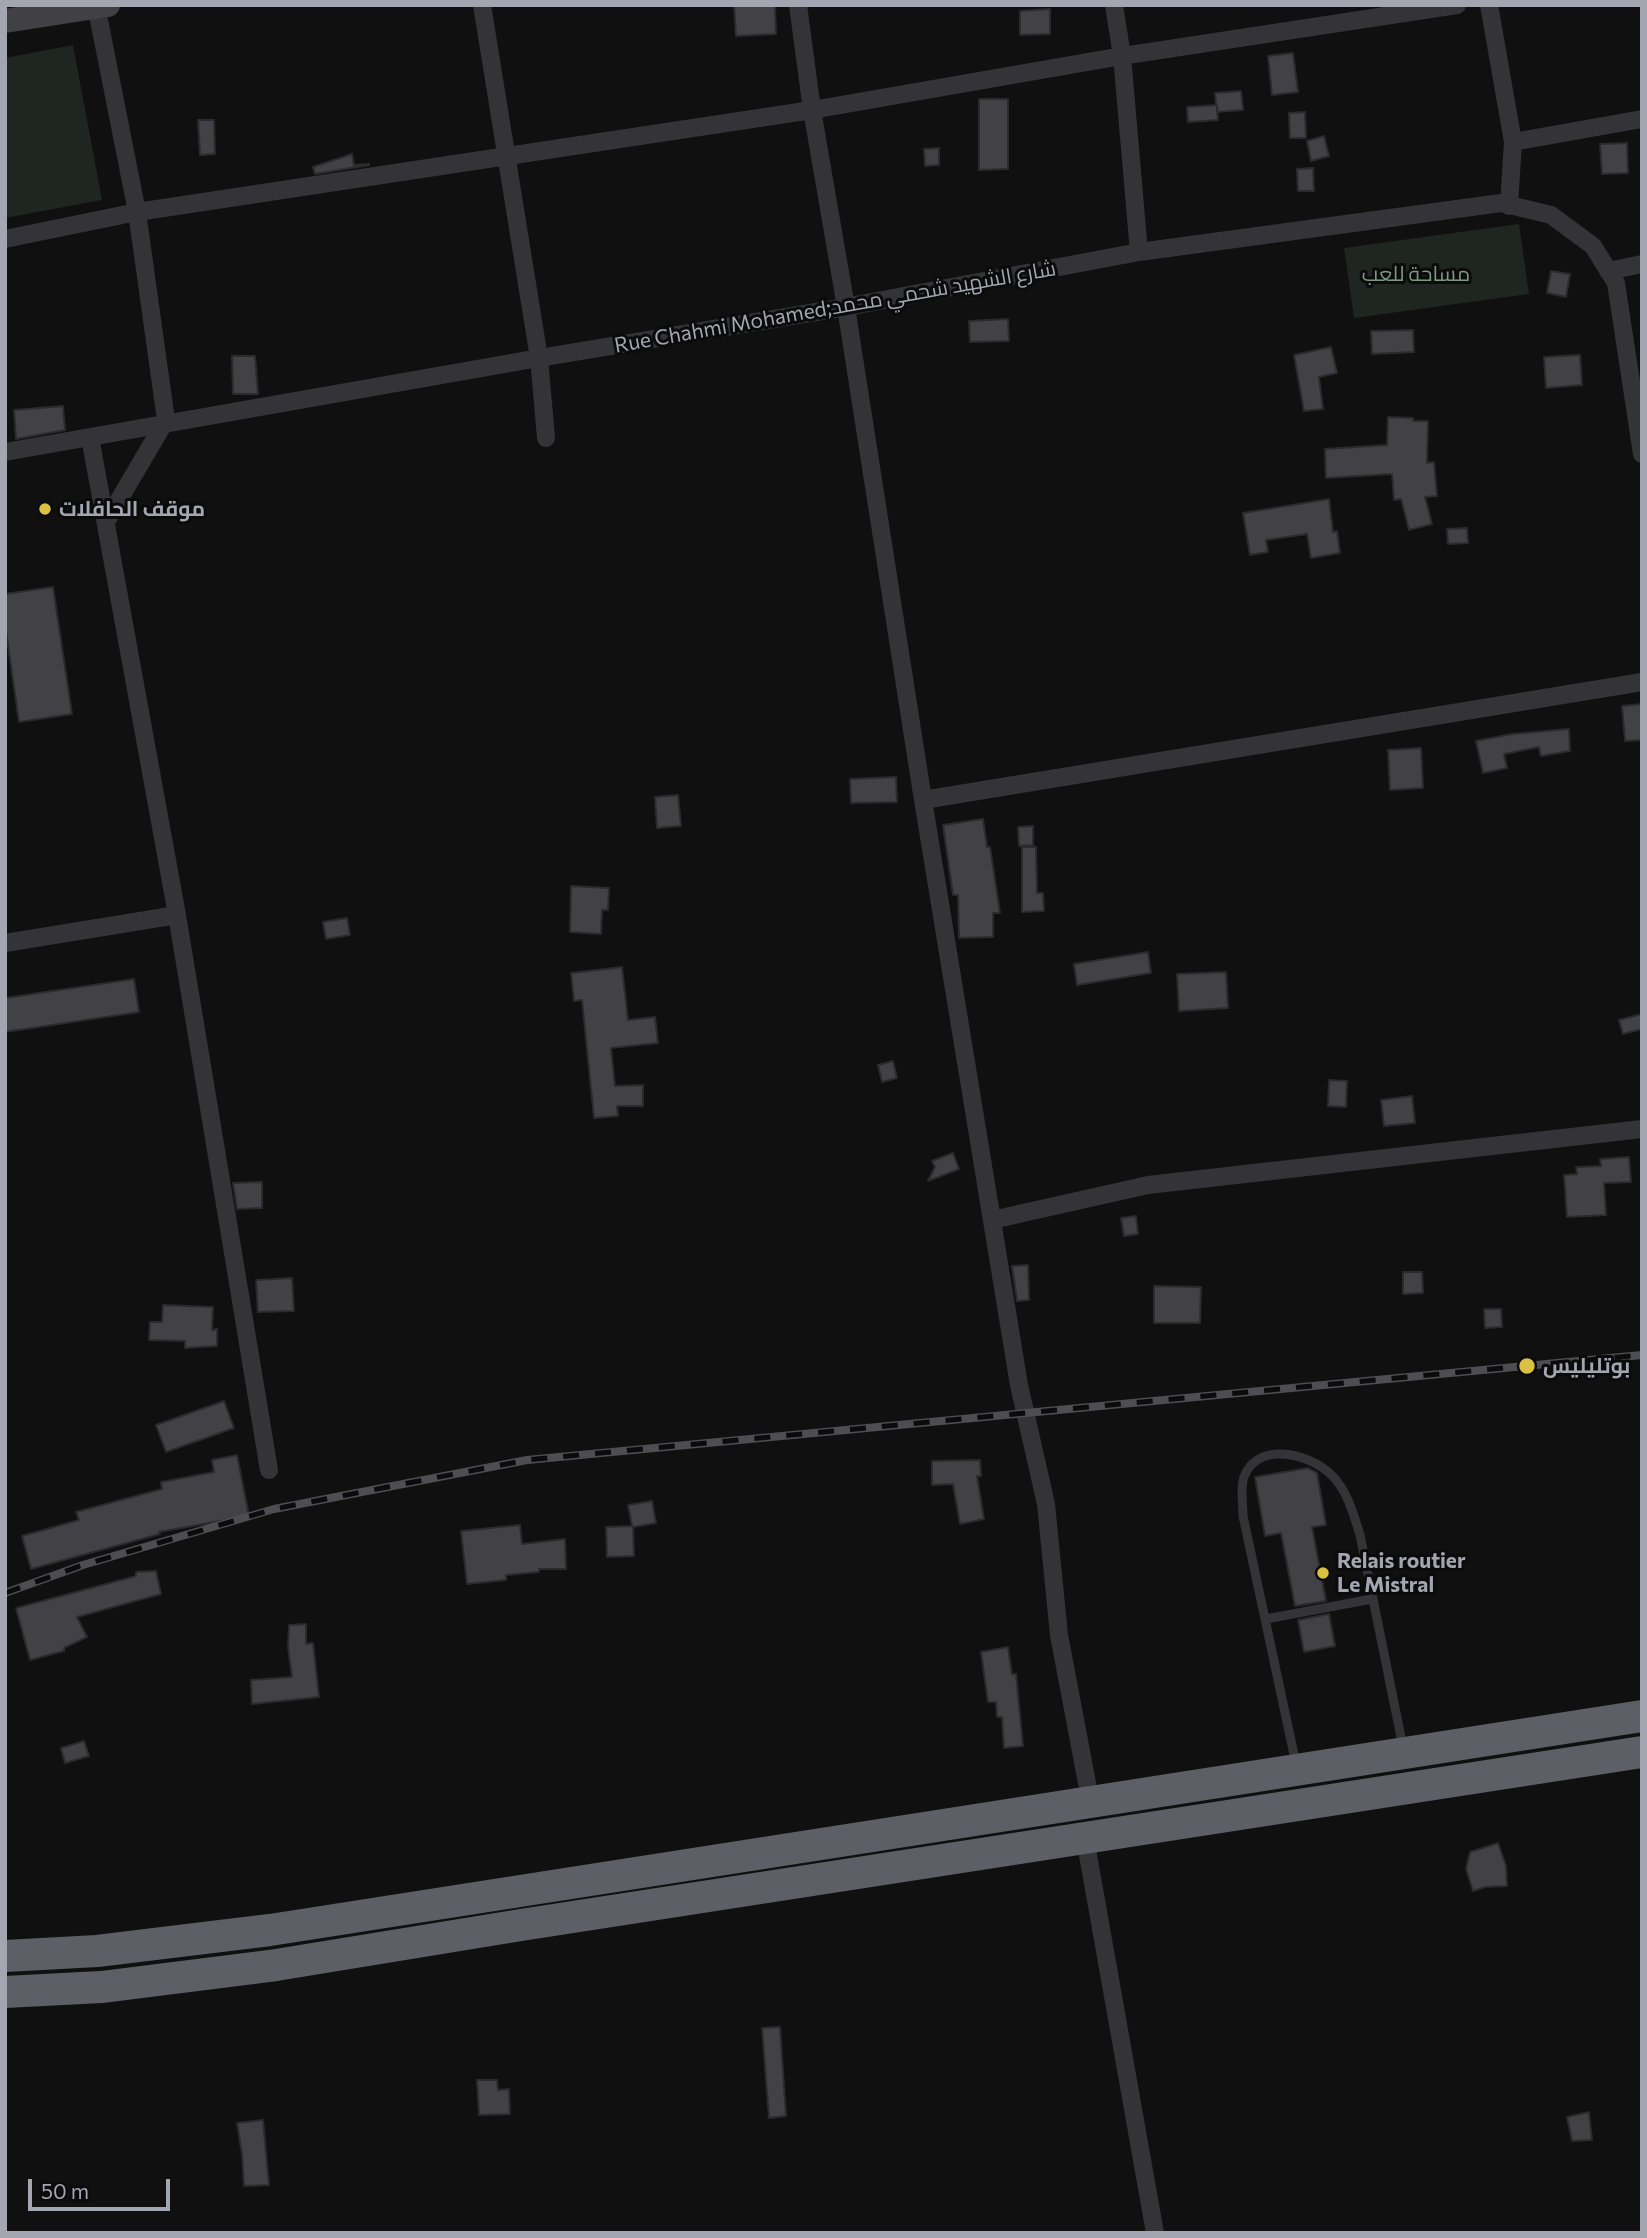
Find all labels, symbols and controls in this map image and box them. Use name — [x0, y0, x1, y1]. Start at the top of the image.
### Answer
street label: Rue Chahmi Mohamed;شارع الشهيد شحمي محمد — [612, 256, 1058, 358]
park label: مساحة للعب — [1362, 261, 1470, 287]
place label: موقف الحافلات — [59, 496, 205, 522]
marker: موقف الحافلات — [37, 501, 53, 517]
place label: بوتليليس — [1543, 1353, 1630, 1379]
marker: بوتليليس — [1517, 1356, 1537, 1376]
place label: Relais routier Le Mistral — [1337, 1548, 1466, 1598]
marker: Relais routier Le Mistral — [1315, 1565, 1331, 1581]
scale bar — [32, 2164, 173, 2208]
text: 50 m — [41, 2178, 89, 2203]

